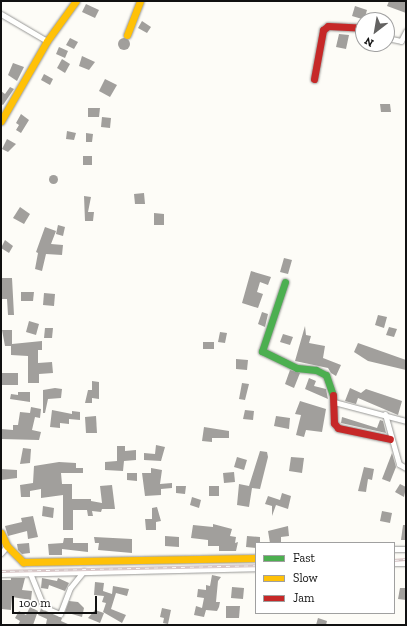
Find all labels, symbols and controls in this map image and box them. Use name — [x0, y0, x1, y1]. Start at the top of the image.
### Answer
north arrow — [355, 12, 395, 52]
text: N — [362, 34, 376, 50]
legend — [255, 542, 395, 614]
text: Fast — [293, 551, 315, 565]
text: Slow — [293, 571, 318, 585]
scale bar — [14, 588, 99, 614]
text: Jam — [293, 591, 314, 605]
text: 100 m — [19, 596, 51, 610]

